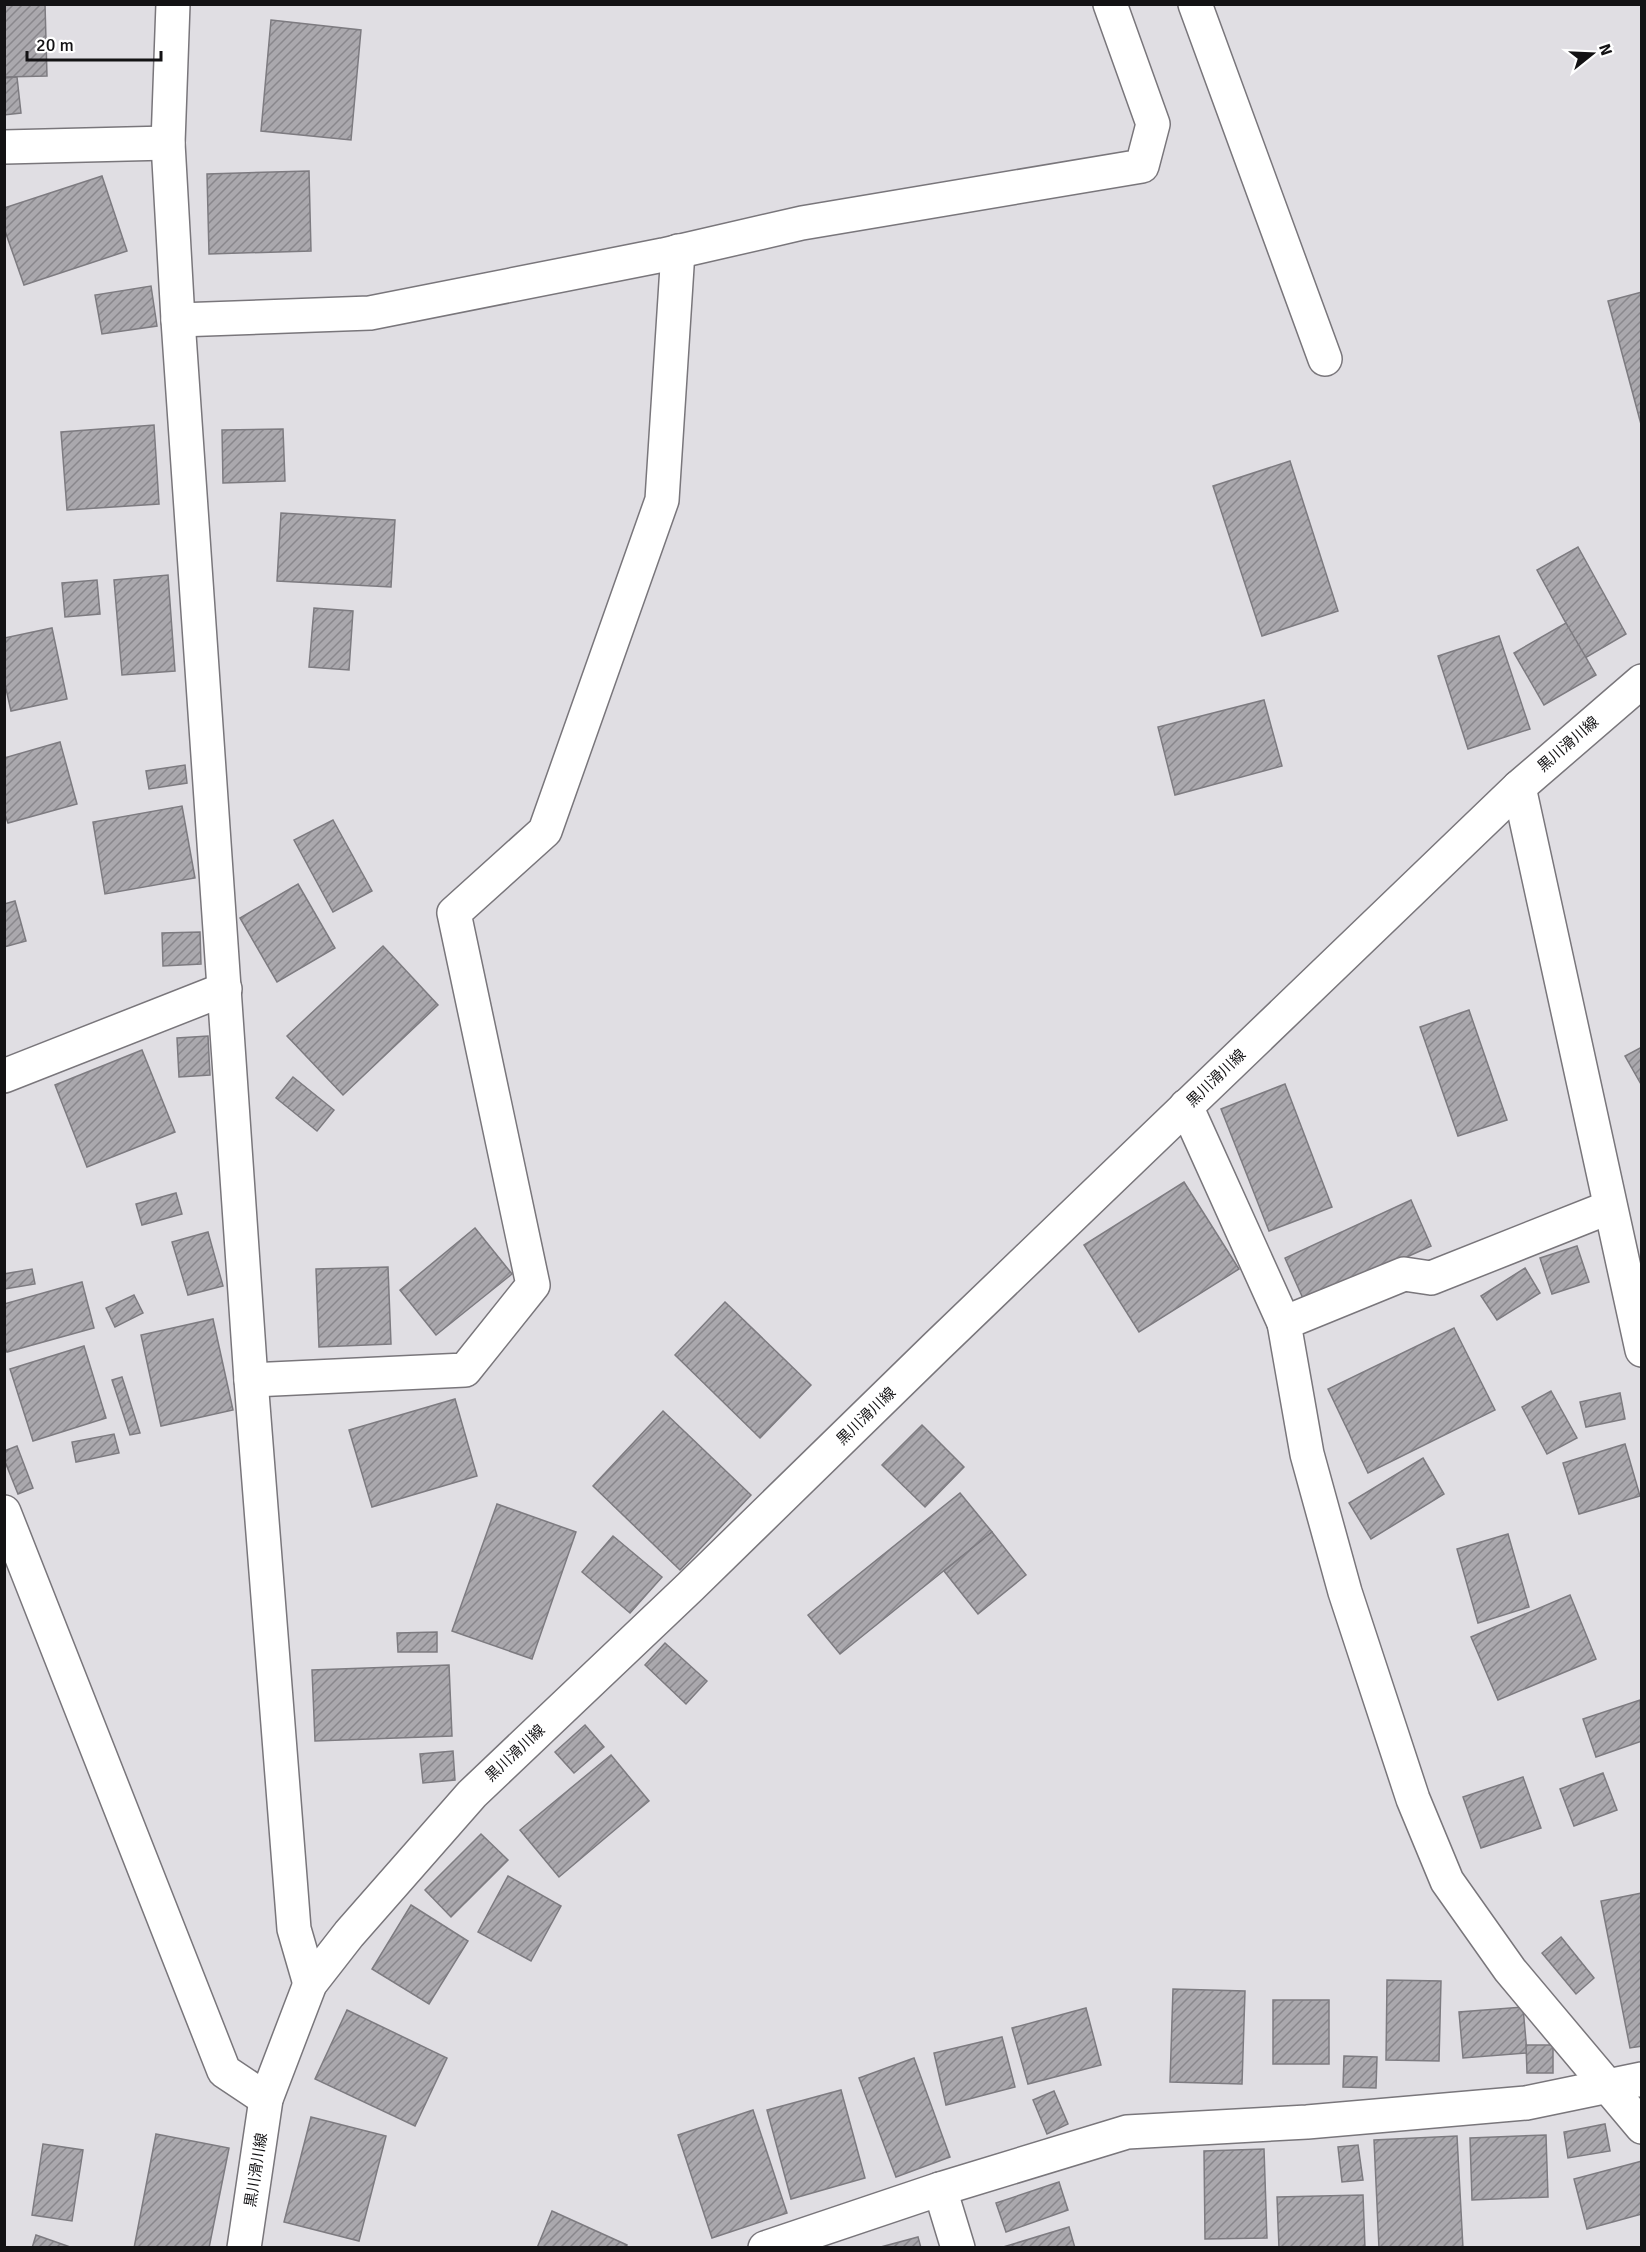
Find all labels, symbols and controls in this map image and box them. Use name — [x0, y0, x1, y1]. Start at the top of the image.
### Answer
scale bar — [27, 24, 160, 62]
north arrow — [1562, 24, 1622, 84]
text: 20 m — [36, 34, 74, 56]
text: N — [1594, 41, 1617, 58]
street label: 黒川滑川線 — [1534, 713, 1602, 775]
street label: 黒川滑川線 — [1183, 1045, 1249, 1111]
street label: 黒川滑川線 — [833, 1383, 899, 1449]
street label: 黒川滑川線 — [481, 1721, 549, 1785]
street label: 黒川滑川線 — [241, 2132, 271, 2208]

